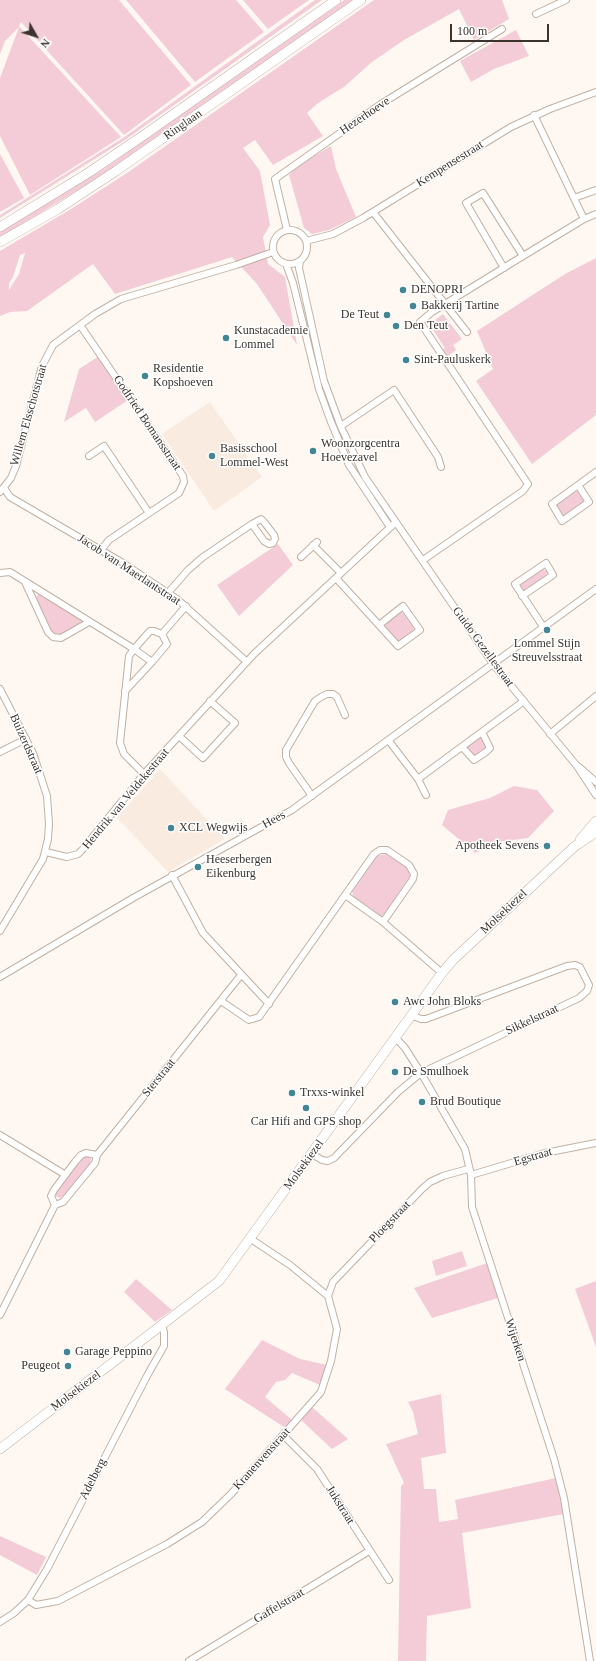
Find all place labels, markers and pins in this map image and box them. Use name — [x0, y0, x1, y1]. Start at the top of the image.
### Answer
place label: DENOPRI — [411, 283, 463, 297]
marker: DENOPRI — [398, 285, 408, 295]
place label: Bakkerij Tartine — [421, 299, 499, 313]
marker: Bakkerij Tartine — [408, 301, 418, 311]
place label: De Teut — [341, 308, 379, 322]
marker: De Teut — [382, 310, 392, 320]
place label: Den Teut — [404, 319, 448, 333]
marker: Den Teut — [391, 321, 401, 331]
place label: Kunstacademie Lommel — [234, 324, 308, 352]
marker: Kunstacademie Lommel — [221, 333, 231, 343]
place label: Sint-Pauluskerk — [414, 353, 491, 367]
marker: Sint-Pauluskerk — [401, 355, 411, 365]
place label: Residentie Kopshoeven — [153, 362, 213, 390]
marker: Residentie Kopshoeven — [140, 371, 150, 381]
place label: Woonzorgcentra Hoevezavel — [321, 437, 400, 465]
place label: Basisschool Lommel-West — [220, 442, 288, 470]
marker: Woonzorgcentra Hoevezavel — [308, 446, 318, 456]
marker: Basisschool Lommel-West — [207, 451, 217, 461]
marker: Lommel Stijn Streuvelsstraat — [542, 625, 552, 635]
place label: Lommel Stijn Streuvelsstraat — [512, 637, 582, 665]
place label: XCL Wegwijs — [179, 821, 248, 835]
marker: XCL Wegwijs — [166, 823, 176, 833]
place label: Apotheek Sevens — [455, 839, 539, 853]
marker: Apotheek Sevens — [542, 841, 552, 851]
place label: Heeserbergen Eikenburg — [206, 853, 272, 881]
marker: Heeserbergen Eikenburg — [193, 862, 203, 872]
place label: Awc John Bloks — [403, 995, 481, 1009]
marker: Awc John Bloks — [390, 997, 400, 1007]
place label: De Smulhoek — [403, 1065, 469, 1079]
marker: De Smulhoek — [390, 1067, 400, 1077]
place label: Trxxs-winkel — [300, 1086, 364, 1100]
marker: Trxxs-winkel — [287, 1088, 297, 1098]
place label: Brud Boutique — [430, 1095, 501, 1109]
marker: Brud Boutique — [417, 1097, 427, 1107]
marker: Car Hifi and GPS shop — [301, 1103, 311, 1113]
place label: Car Hifi and GPS shop — [251, 1115, 361, 1129]
place label: Garage Peppino — [75, 1345, 152, 1359]
marker: Garage Peppino — [62, 1347, 72, 1357]
place label: Peugeot — [21, 1359, 60, 1373]
marker: Peugeot — [63, 1361, 73, 1371]

